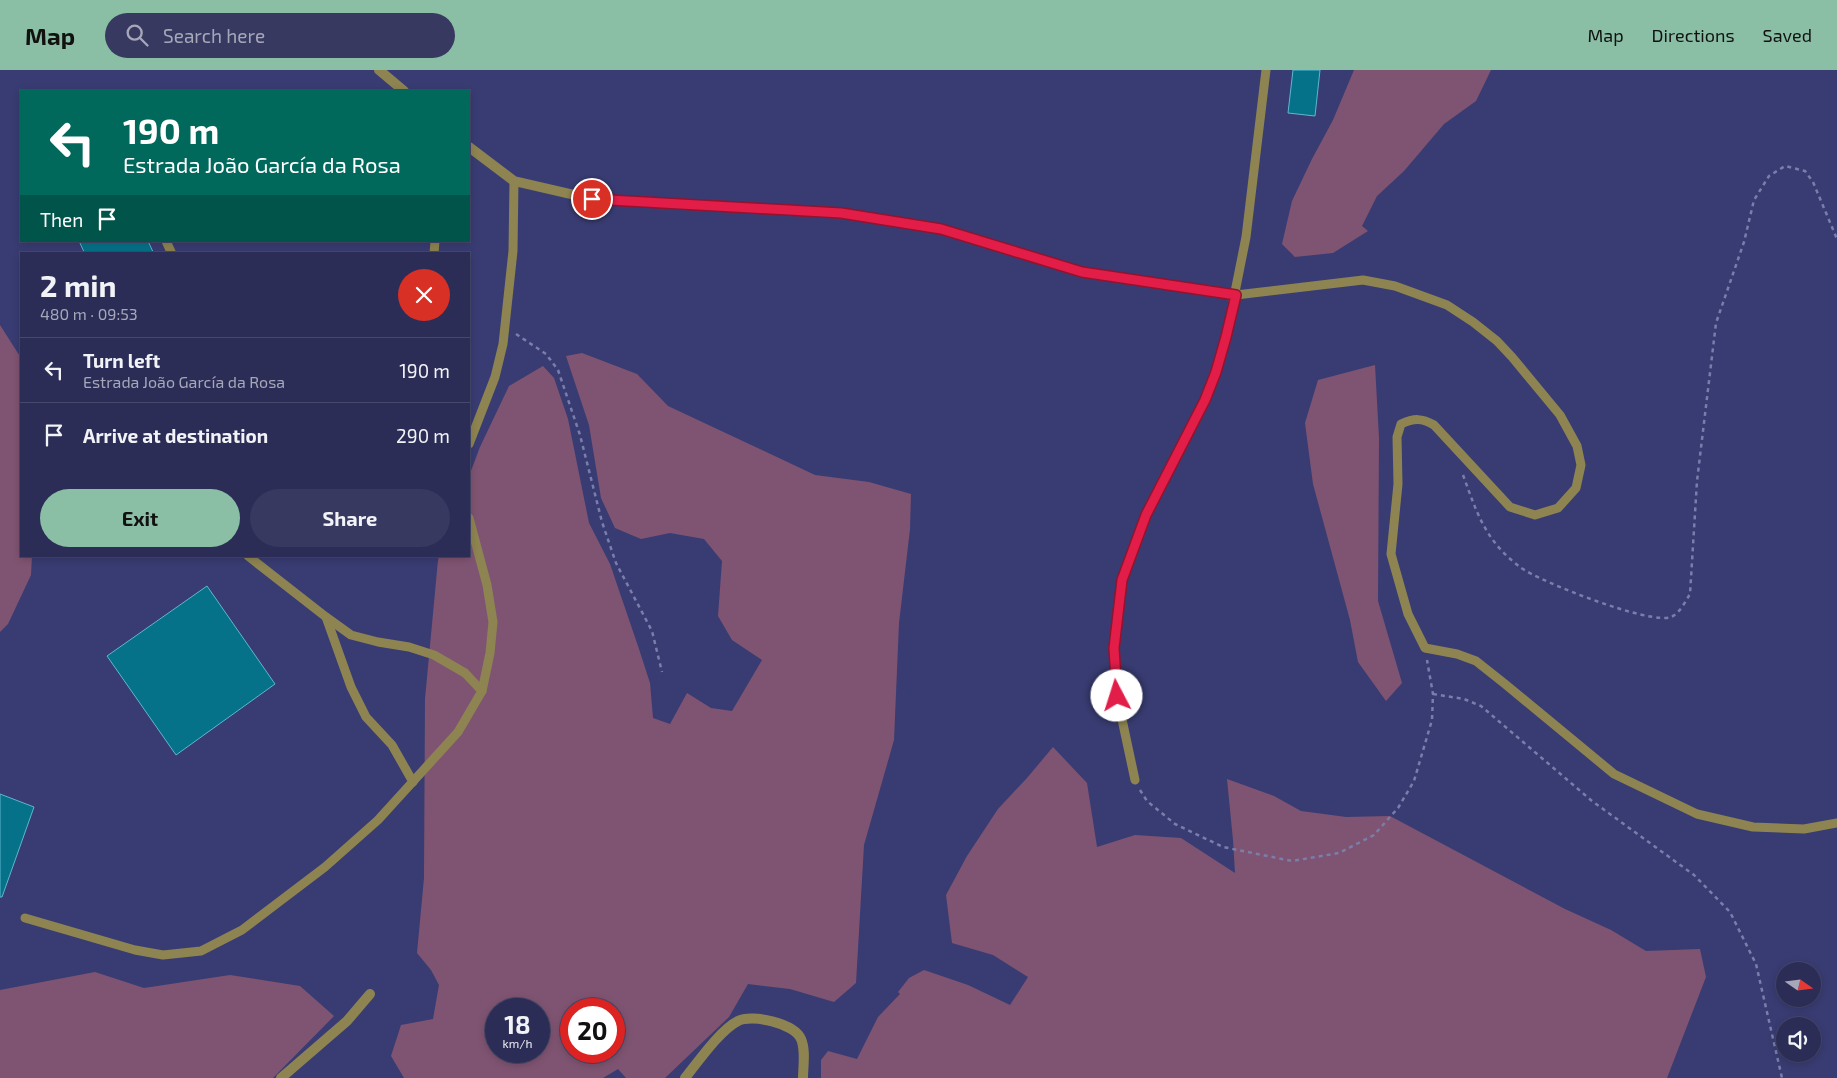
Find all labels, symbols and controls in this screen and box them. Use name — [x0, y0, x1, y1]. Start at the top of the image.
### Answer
search box — [105, 13, 455, 58]
text: Map — [25, 21, 75, 50]
icon: search — [123, 21, 151, 49]
text: Search here — [163, 24, 265, 47]
text: Map — [1587, 24, 1624, 46]
text: Directions — [1652, 24, 1735, 46]
text: Saved — [1763, 24, 1812, 46]
text: 190 m — [123, 109, 219, 151]
icon: left — [40, 110, 105, 175]
text: Estrada João García da Rosa — [123, 151, 401, 177]
pin — [571, 178, 613, 220]
icon: arrive — [578, 185, 606, 213]
icon: arrive — [93, 205, 121, 233]
text: Then — [40, 208, 83, 231]
text: 2 min — [40, 267, 117, 303]
button: close — [398, 269, 450, 321]
text: 480 m · 09:53 — [40, 304, 138, 323]
text: Turn left — [83, 349, 160, 372]
icon: left — [40, 356, 68, 384]
text: 190 m — [399, 359, 450, 382]
text: Estrada João García da Rosa — [83, 372, 285, 391]
icon: arrive — [40, 421, 68, 449]
text: Arrive at destination — [83, 424, 268, 447]
text: 290 m — [396, 424, 450, 447]
button: Exit — [40, 489, 240, 547]
button: Share — [250, 489, 450, 547]
position arrow — [1090, 669, 1142, 721]
north arrow — [1776, 962, 1821, 1008]
map controls — [1776, 962, 1821, 1062]
speed limit sign: 20 — [560, 998, 625, 1063]
text: 18 — [504, 1009, 531, 1039]
button: sound — [1776, 1017, 1821, 1062]
text: km/h — [503, 1036, 532, 1050]

